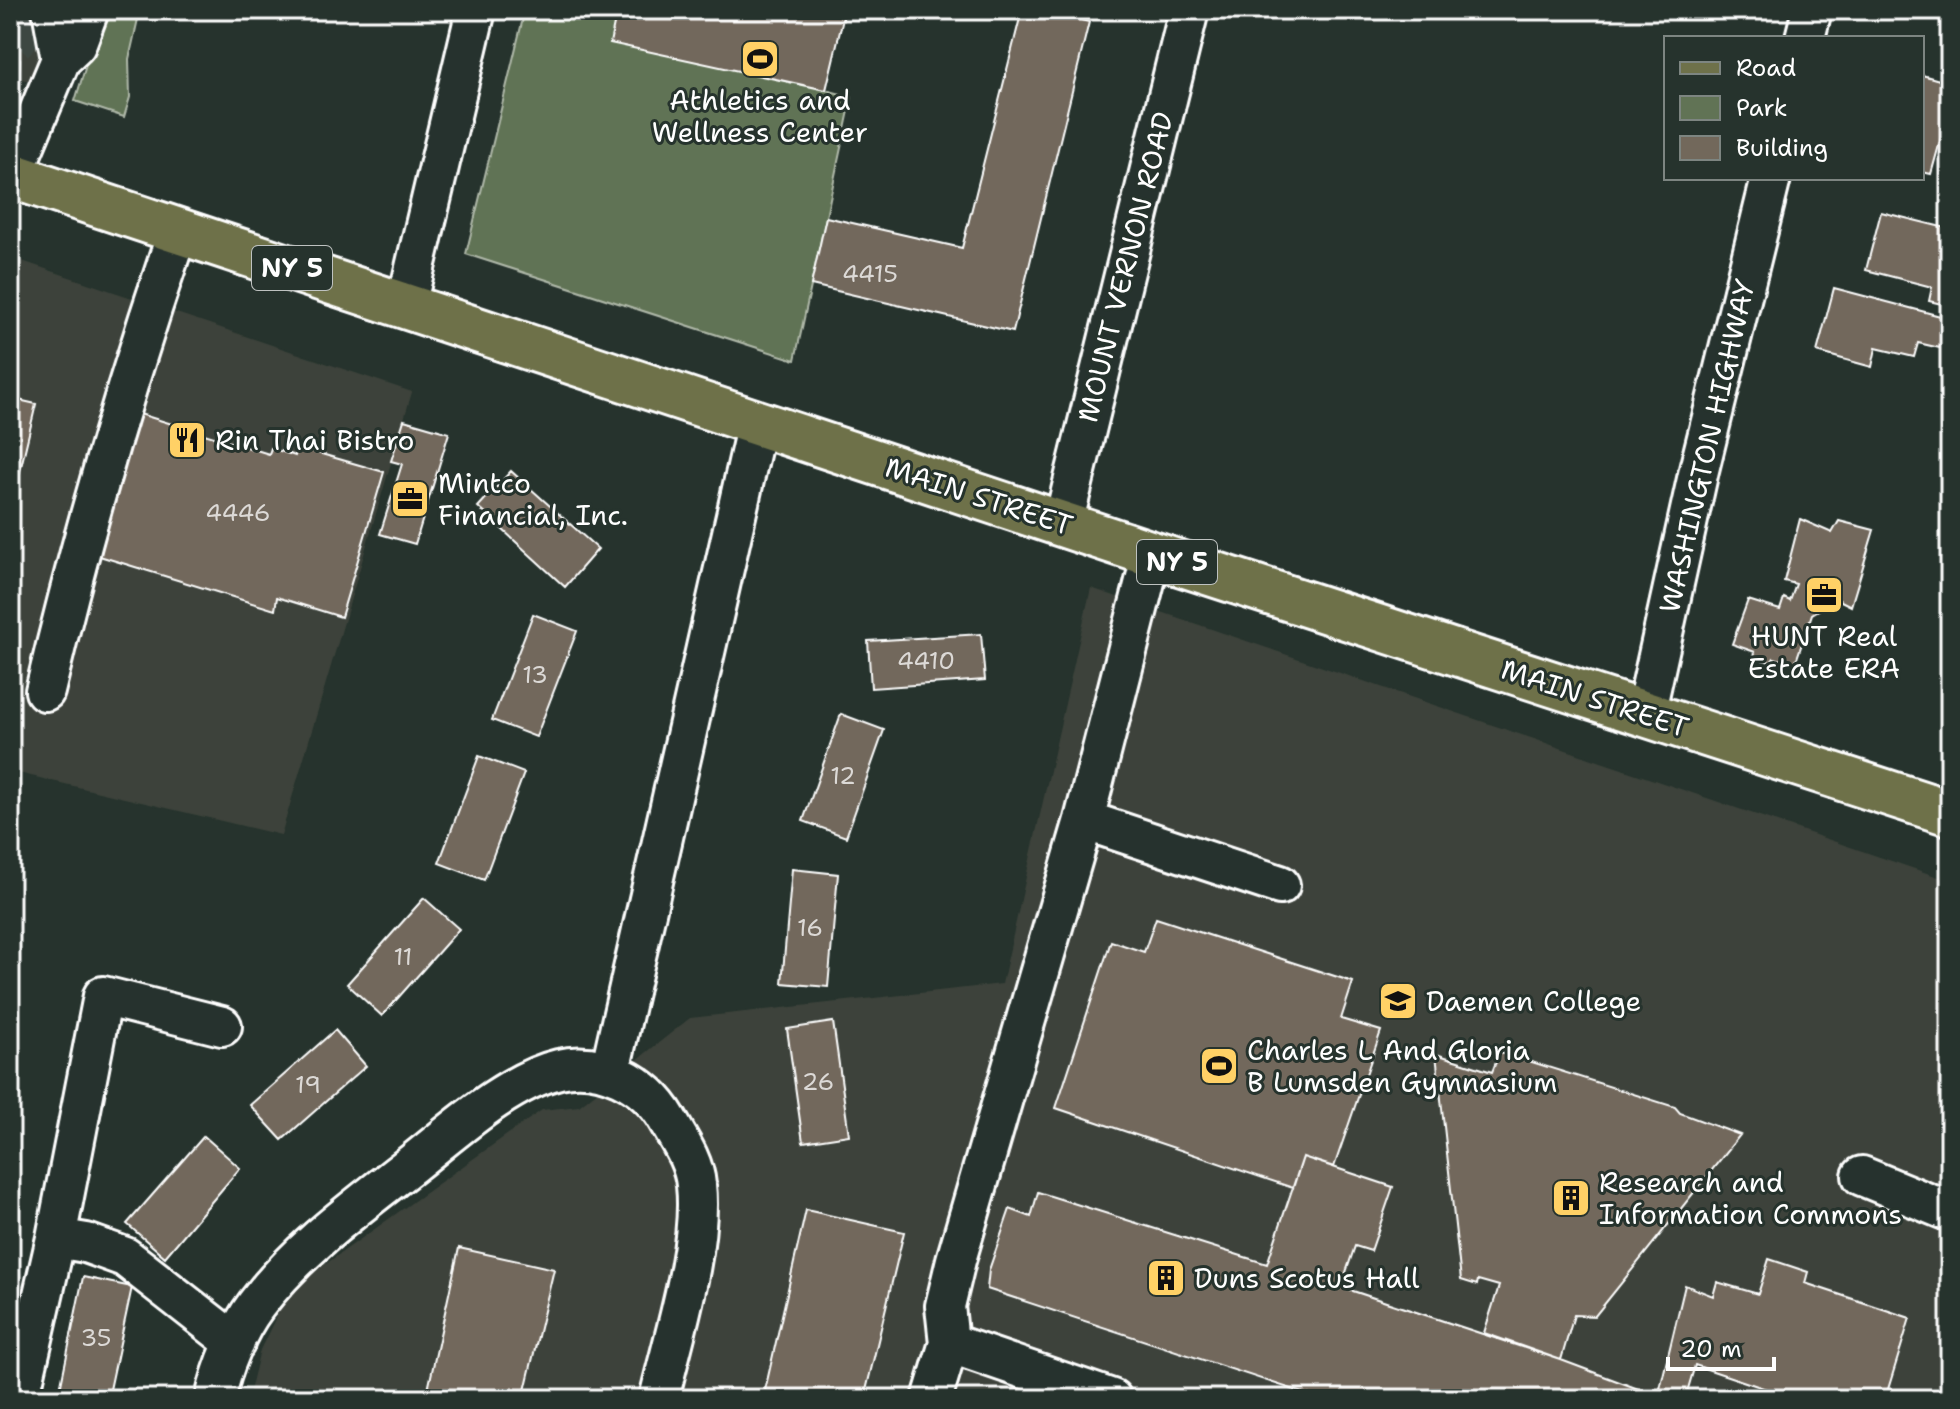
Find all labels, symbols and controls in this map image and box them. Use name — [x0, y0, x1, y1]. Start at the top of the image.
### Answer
legend — [1664, 36, 1924, 180]
sports icon: Athletics and Wellness Center — [739, 38, 781, 80]
text: Road — [1736, 52, 1796, 84]
place label: Athletics and Wellness Center — [652, 81, 868, 151]
text: Park — [1736, 92, 1788, 124]
street label: MOUNT VERNON ROAD — [1068, 108, 1182, 426]
text: Building — [1736, 132, 1828, 164]
road number: NY 5 — [252, 246, 332, 290]
house number: 4415 — [842, 258, 898, 290]
street label: WASHINGTON HIGHWAY — [1650, 275, 1764, 617]
restaurant icon: Rin Thai Bistro — [166, 419, 208, 461]
place label: Rin Thai Bistro — [215, 421, 414, 459]
street label: MAIN STREET — [880, 448, 1078, 544]
place label: Mintco Financial, Inc. — [438, 464, 628, 534]
office icon: Mintco Financial, Inc. — [389, 478, 431, 520]
house number: 4446 — [205, 497, 271, 529]
road number: NY 5 — [1137, 540, 1217, 584]
office icon: HUNT Real Estate ERA — [1803, 574, 1845, 616]
place label: HUNT Real Estate ERA — [1748, 617, 1900, 687]
house number: 4410 — [897, 645, 955, 677]
street label: MAIN STREET — [1496, 650, 1694, 746]
house number: 13 — [522, 659, 548, 691]
house number: 12 — [830, 760, 856, 792]
house number: 16 — [797, 912, 823, 944]
house number: 11 — [393, 941, 413, 973]
school or university icon: Daemen College — [1377, 980, 1419, 1022]
place label: Daemen College — [1426, 982, 1641, 1020]
place label: Charles L And Gloria B Lumsden Gymnasium — [1247, 1031, 1557, 1101]
sports icon: Charles L And Gloria B Lumsden Gymnasium — [1198, 1045, 1240, 1087]
house number: 26 — [802, 1066, 834, 1098]
house number: 19 — [295, 1069, 321, 1101]
place label: Research and Information Commons — [1599, 1163, 1902, 1233]
building icon: Research and Information Commons — [1550, 1177, 1592, 1219]
building icon: Duns Scotus Hall — [1145, 1257, 1187, 1299]
place label: Duns Scotus Hall — [1194, 1259, 1420, 1297]
scale bar — [1668, 1321, 1774, 1371]
house number: 35 — [81, 1322, 111, 1354]
text: 20 m — [1680, 1333, 1742, 1365]

